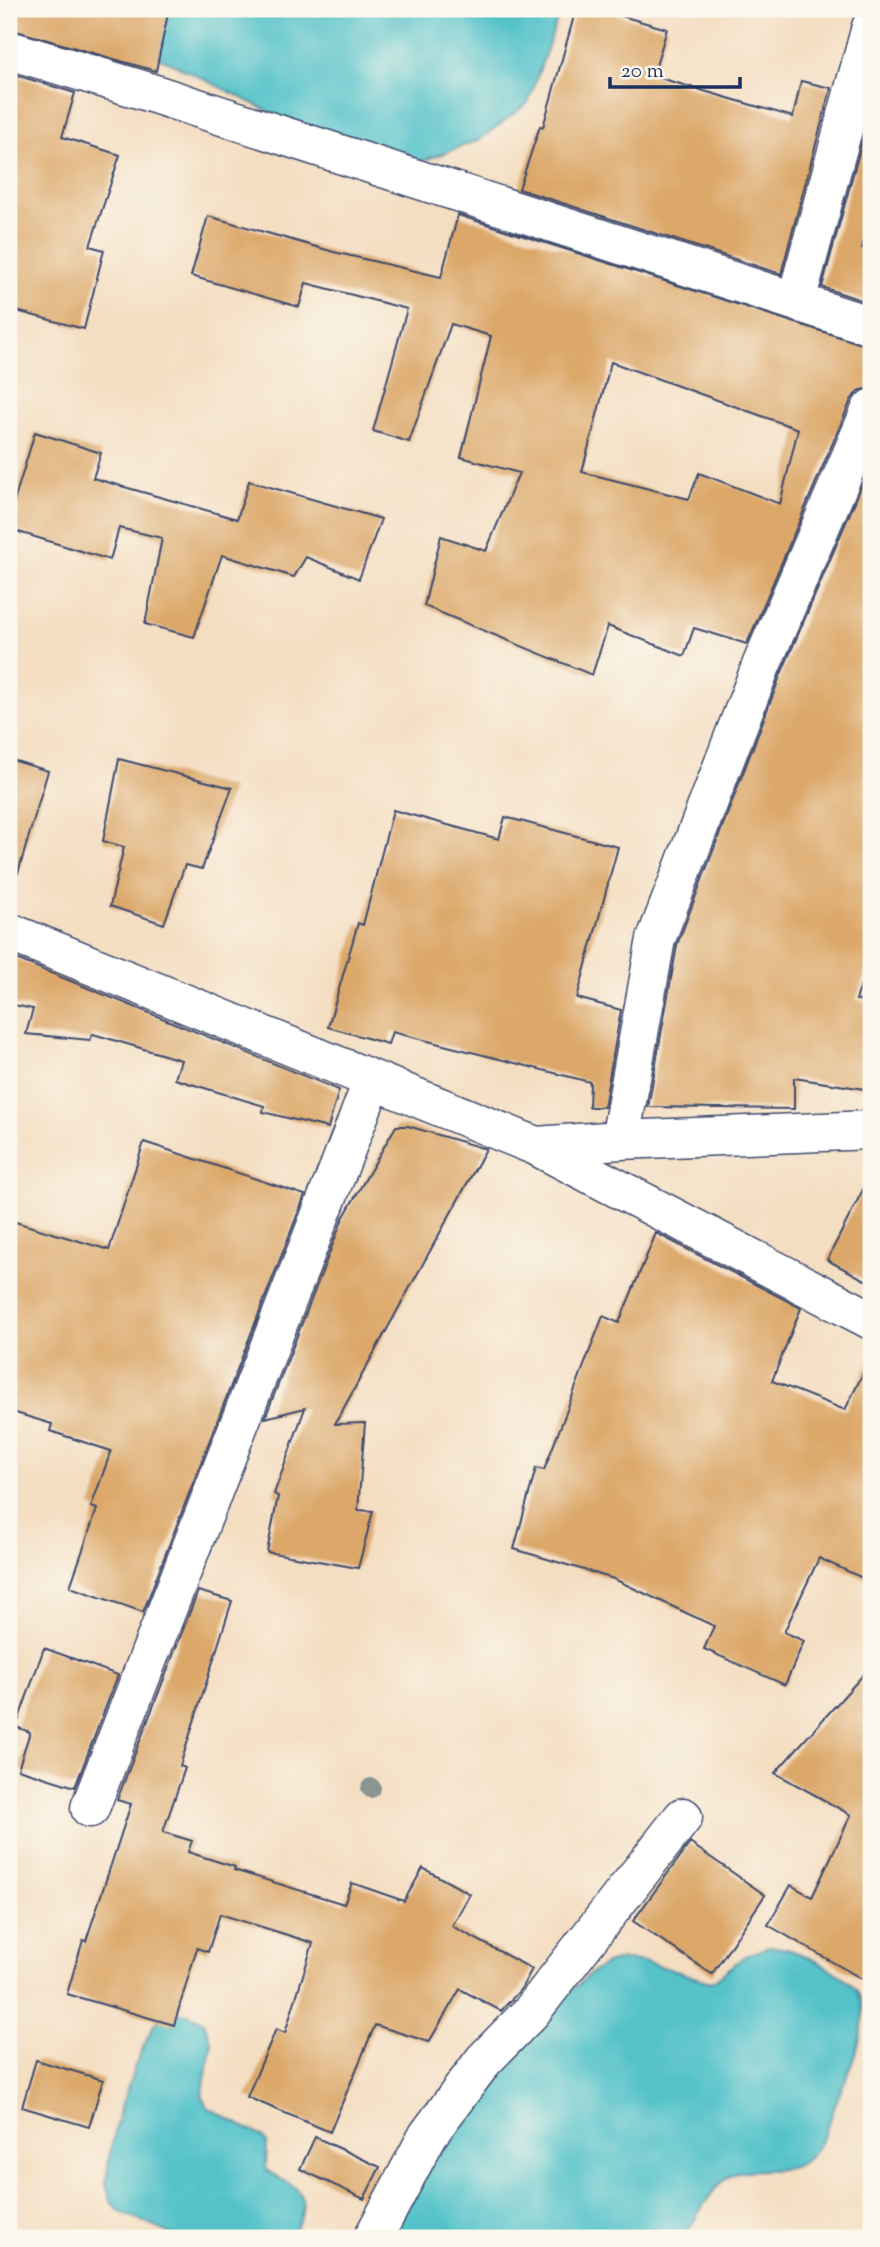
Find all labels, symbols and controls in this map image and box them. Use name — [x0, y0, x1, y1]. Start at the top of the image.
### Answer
scale bar — [610, 46, 740, 90]
text: 20 m — [621, 57, 664, 87]

